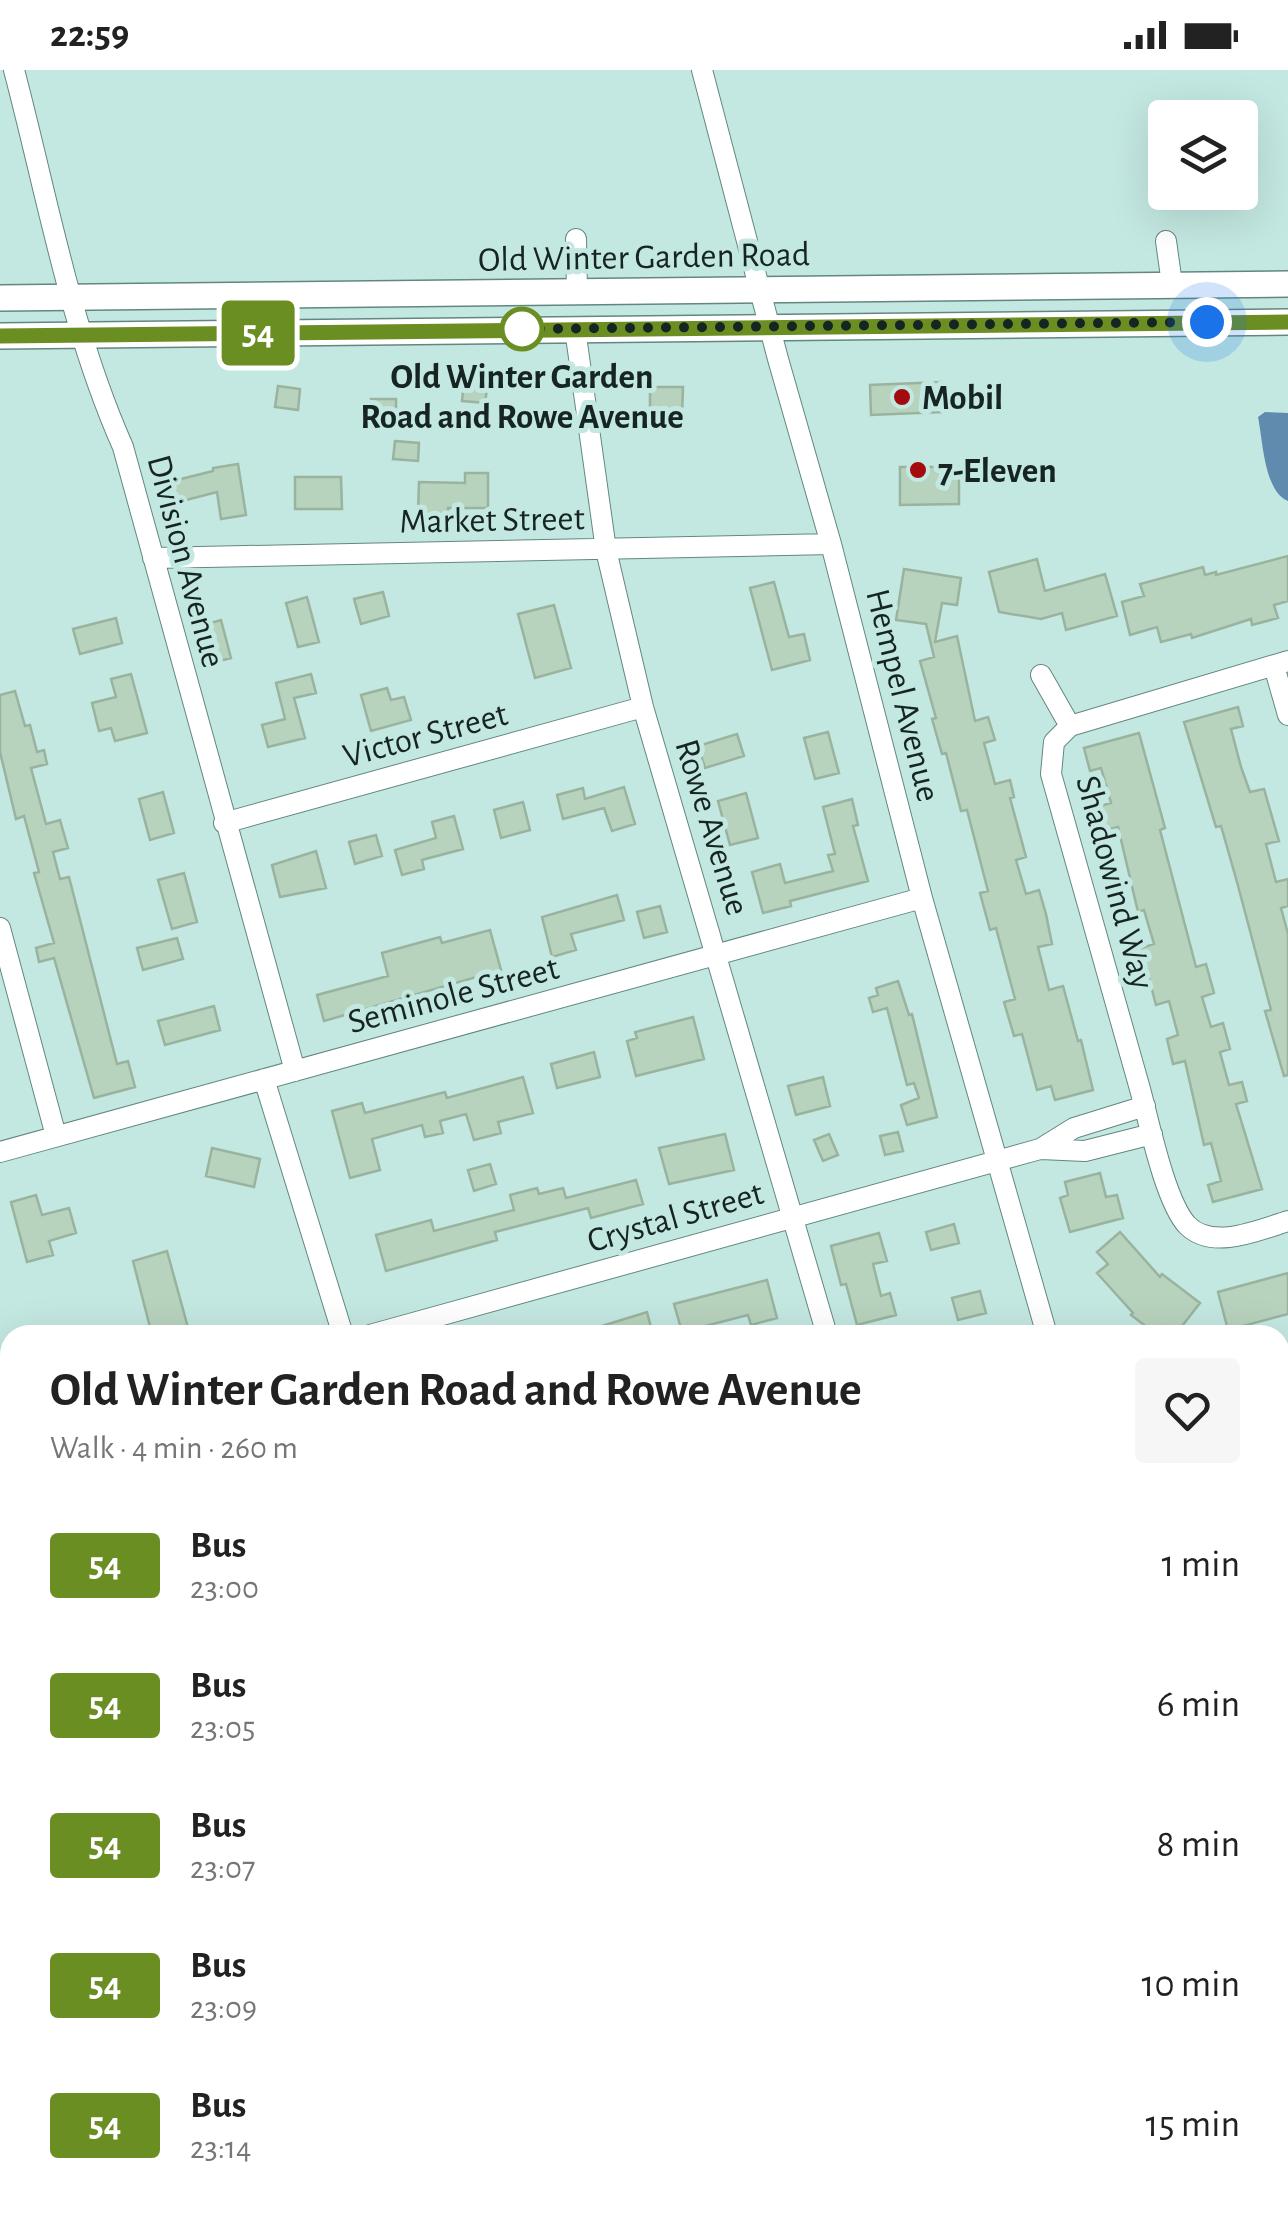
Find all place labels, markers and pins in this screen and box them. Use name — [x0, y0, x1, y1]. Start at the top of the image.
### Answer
marker: Old Winter Garden Road and Rowe Avenue — [501, 308, 543, 350]
place label: Old Winter Garden Road and Rowe Avenue — [360, 360, 684, 435]
place label: Mobil — [922, 381, 1003, 416]
marker: Mobil — [891, 386, 913, 408]
place label: 7-Eleven — [938, 454, 1057, 489]
marker: 7-Eleven — [907, 459, 929, 481]

